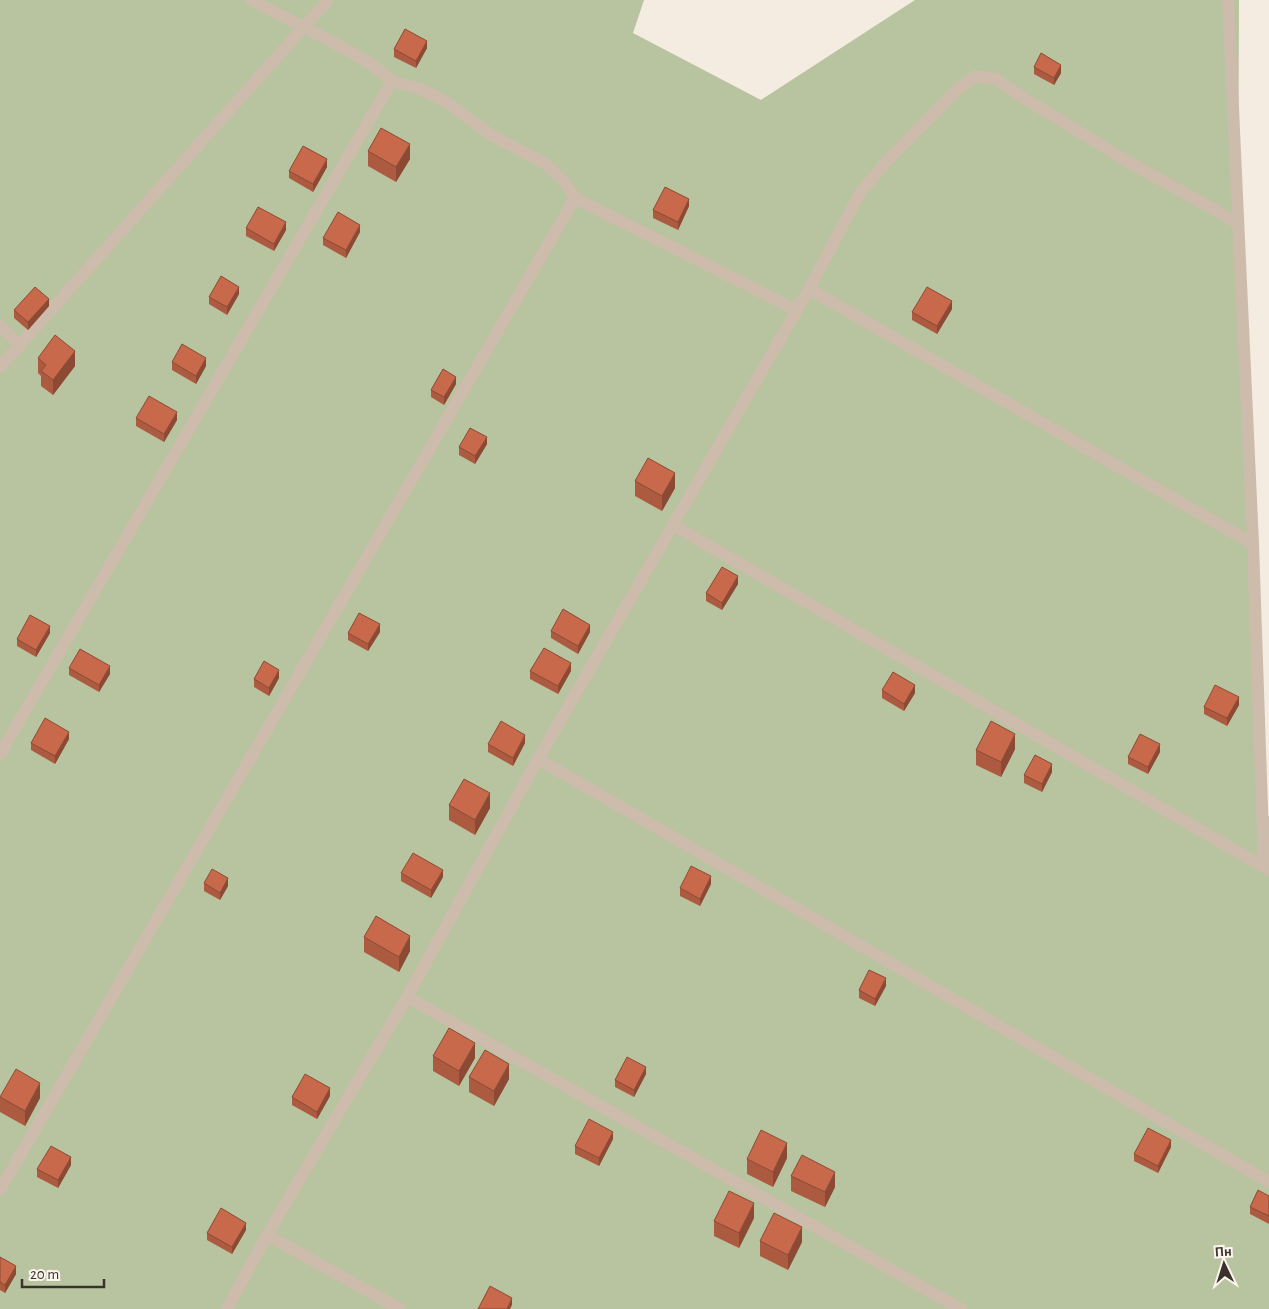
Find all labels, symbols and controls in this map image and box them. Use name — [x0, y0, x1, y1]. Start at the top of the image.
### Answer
north arrow — [1199, 1239, 1249, 1289]
text: Пн — [1214, 1244, 1232, 1260]
scale bar — [22, 1256, 105, 1288]
text: 20 m — [30, 1267, 59, 1282]

